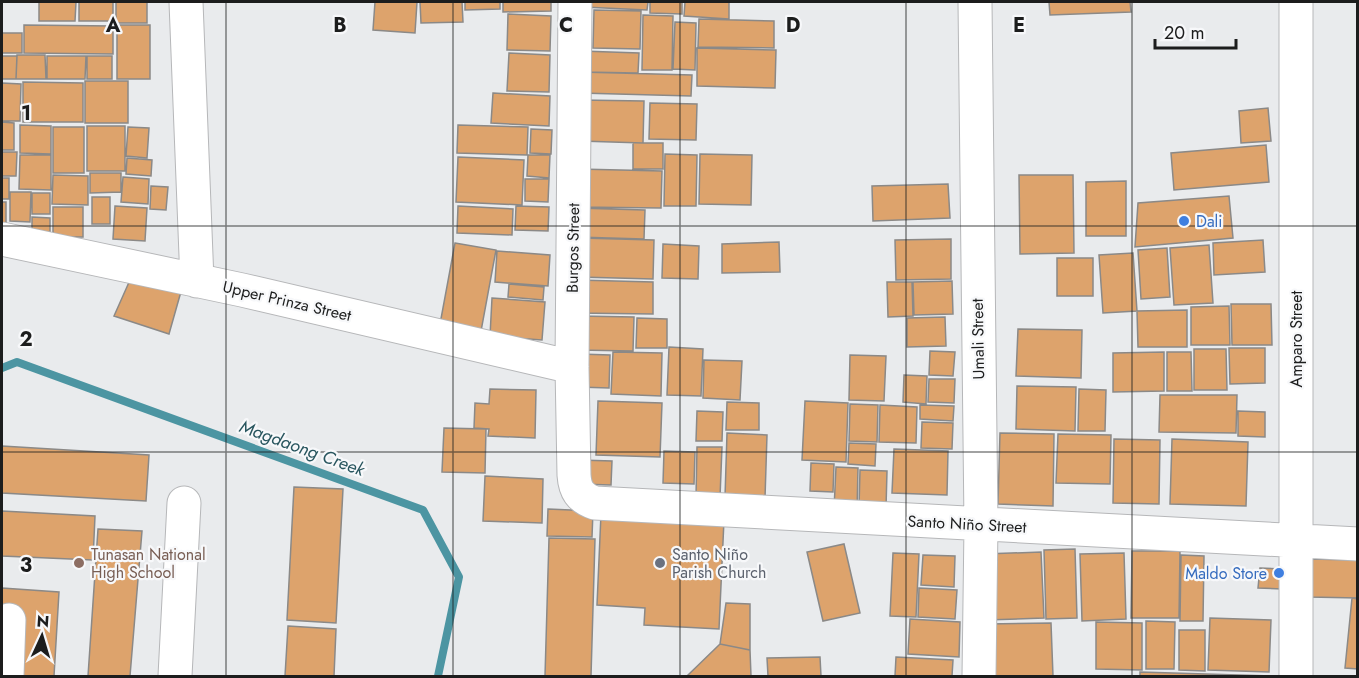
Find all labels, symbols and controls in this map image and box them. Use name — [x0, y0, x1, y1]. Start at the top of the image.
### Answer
text: A — [105, 11, 121, 40]
text: B — [333, 11, 347, 40]
text: C — [559, 11, 573, 40]
text: D — [786, 11, 800, 40]
text: E — [1013, 11, 1025, 40]
scale bar — [1155, 12, 1236, 50]
text: 20 m — [1164, 20, 1204, 46]
text: 1 — [21, 99, 31, 128]
street label: Burgos Street — [561, 203, 585, 293]
place label: Dali — [1196, 210, 1222, 233]
marker: Dali — [1177, 214, 1191, 228]
street label: Upper Prinza Street — [220, 275, 354, 327]
street label: Amparo Street — [1285, 290, 1308, 387]
street label: Umali Street — [966, 298, 990, 380]
text: 2 — [19, 325, 33, 354]
water label: Magdaong Creek — [236, 413, 369, 483]
street label: Santo Niño Street — [907, 509, 1027, 539]
place label: Tunasan National High School — [91, 543, 206, 584]
place label: Santo Niño Parish Church — [672, 543, 766, 584]
text: 3 — [20, 551, 32, 580]
marker: Tunasan National High School — [72, 556, 86, 570]
marker: Santo Niño Parish Church — [653, 556, 667, 570]
place label: Maldo Store — [1185, 562, 1267, 585]
marker: Maldo Store — [1272, 566, 1286, 580]
north arrow — [12, 606, 72, 666]
text: N — [36, 610, 50, 633]

